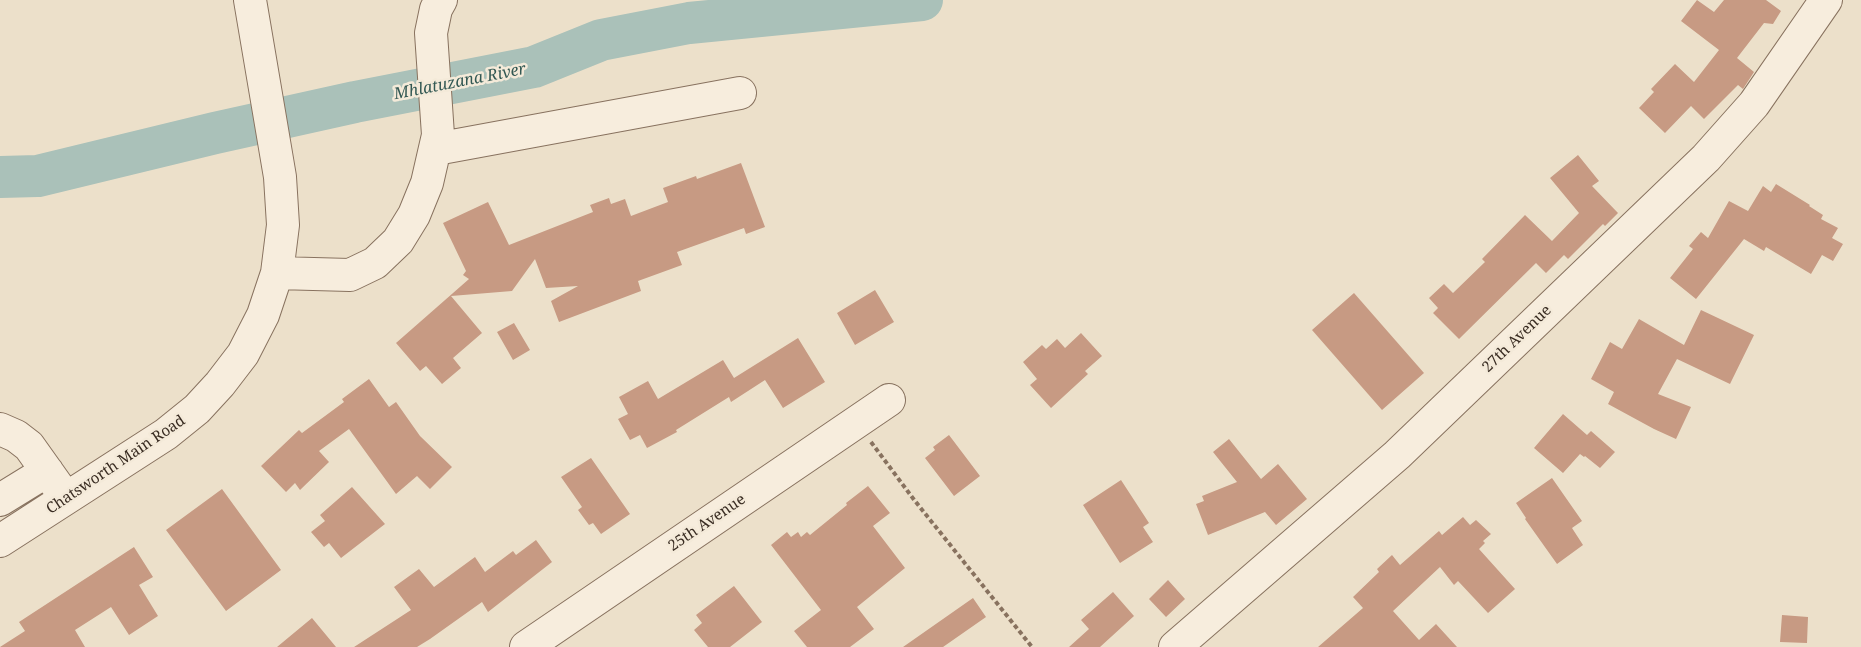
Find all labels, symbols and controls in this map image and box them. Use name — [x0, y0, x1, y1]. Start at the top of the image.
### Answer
water label: Mhlatuzana River — [392, 60, 528, 104]
street label: 27th Avenue — [1479, 302, 1555, 376]
street label: Chatsworth Main Road — [43, 412, 189, 518]
street label: 25th Avenue — [665, 491, 749, 555]

